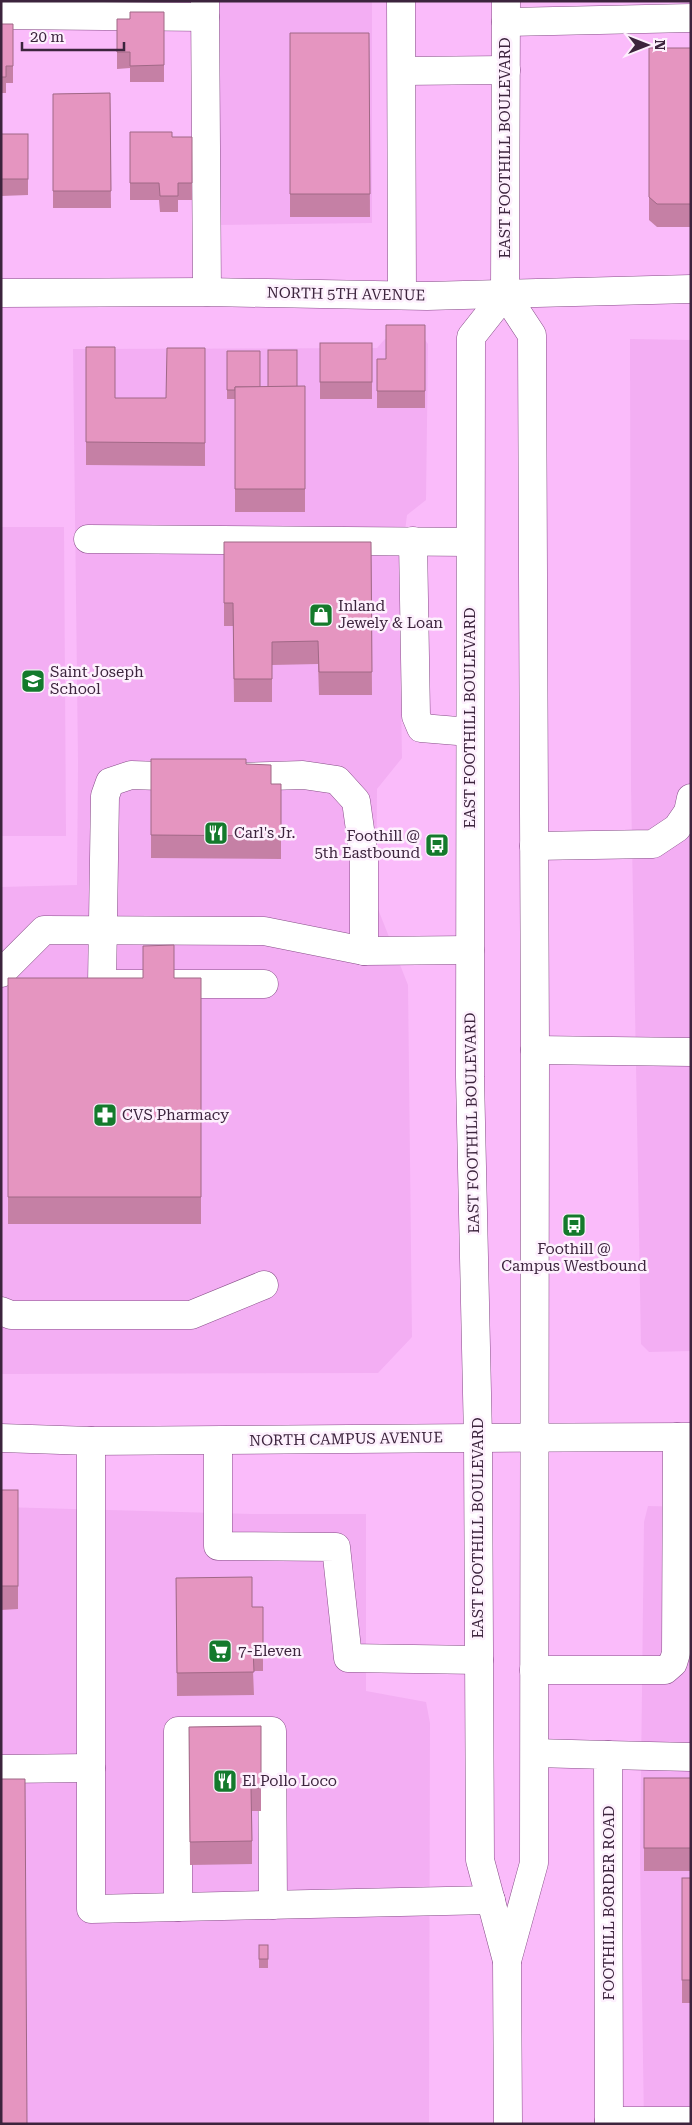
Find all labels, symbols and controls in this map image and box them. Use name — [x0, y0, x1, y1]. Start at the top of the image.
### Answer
scale bar — [22, 20, 125, 52]
north arrow — [622, 20, 672, 70]
text: 20 m — [30, 28, 65, 46]
street label: EAST FOOTHILL BOULEVARD — [496, 37, 514, 259]
text: N — [652, 40, 668, 51]
street label: NORTH 5TH AVENUE — [267, 284, 425, 304]
place label: Inland Jewely & Loan — [338, 597, 443, 632]
shop icon: Inland Jewely & Loan — [308, 602, 334, 628]
street label: EAST FOOTHILL BOULEVARD — [461, 607, 479, 829]
place label: Saint Joseph School — [50, 663, 144, 698]
school or university icon: Saint Joseph School — [20, 668, 46, 694]
restaurant icon: Carl's Jr. — [203, 820, 229, 846]
place label: Carl's Jr. — [234, 824, 295, 842]
place label: Foothill @ 5th Eastbound — [314, 827, 420, 862]
bus stop icon: Foothill @ 5th Eastbound — [424, 832, 450, 858]
street label: EAST FOOTHILL BOULEVARD — [461, 1012, 483, 1234]
pharmacy icon: CVS Pharmacy — [92, 1102, 118, 1128]
place label: CVS Pharmacy — [122, 1106, 229, 1124]
bus stop icon: Foothill @ Campus Westbound — [561, 1212, 587, 1238]
place label: Foothill @ Campus Westbound — [501, 1240, 647, 1275]
street label: EAST FOOTHILL BOULEVARD — [469, 1417, 487, 1639]
street label: NORTH CAMPUS AVENUE — [249, 1428, 443, 1450]
supermarket icon: 7-Eleven — [207, 1638, 233, 1664]
place label: 7-Eleven — [238, 1642, 302, 1660]
restaurant icon: El Pollo Loco — [212, 1768, 238, 1794]
place label: El Pollo Loco — [242, 1772, 337, 1790]
street label: FOOTHILL BORDER ROAD — [600, 1806, 618, 2000]

